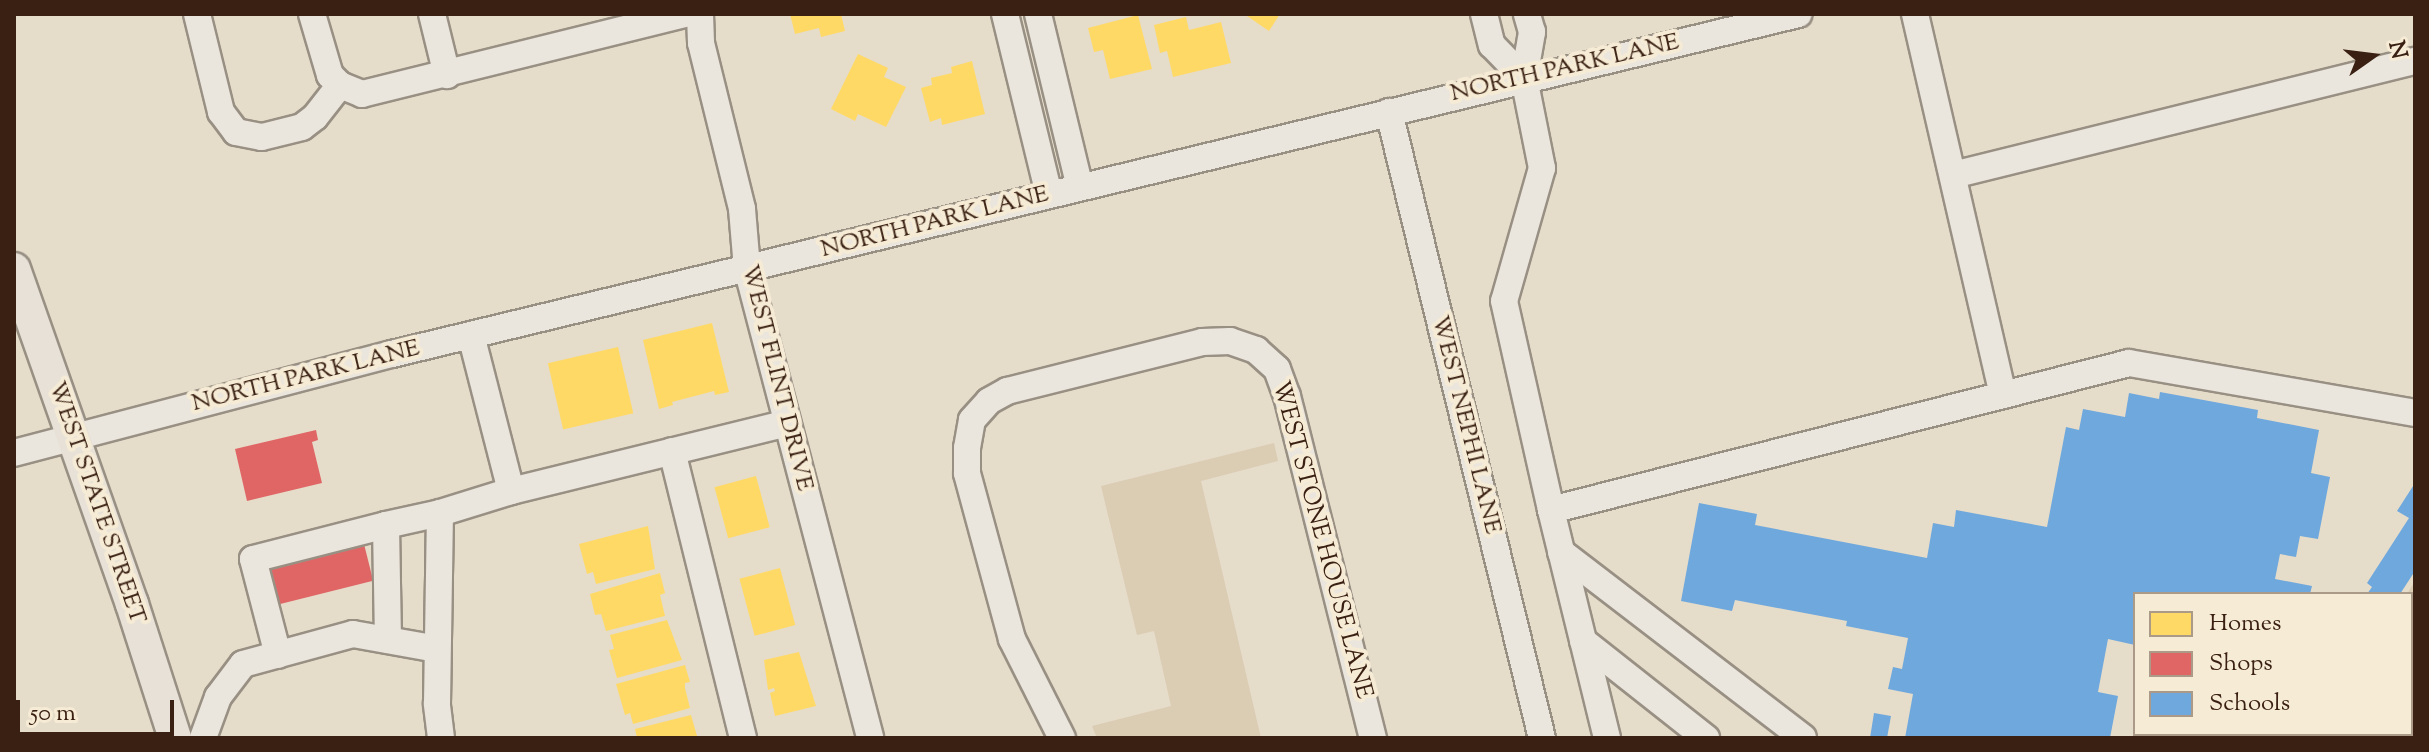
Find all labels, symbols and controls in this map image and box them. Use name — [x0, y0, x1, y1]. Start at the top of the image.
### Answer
north arrow — [2333, 16, 2413, 96]
street label: NORTH PARK LANE — [1448, 29, 1682, 109]
text: N — [2379, 38, 2414, 63]
street label: NORTH PARK LANE — [818, 181, 1052, 265]
street label: WEST FLINT DRIVE — [734, 262, 818, 494]
street label: WEST NEPHI LANE — [1424, 313, 1506, 537]
street label: NORTH PARK LANE — [189, 335, 423, 419]
street label: WEST STATE STREET — [41, 378, 151, 628]
street label: WEST STONE HOUSE LANE — [1265, 378, 1377, 702]
legend — [2133, 592, 2413, 736]
text: Homes — [2209, 607, 2281, 641]
text: Shops — [2209, 647, 2273, 681]
scale bar — [20, 684, 178, 734]
text: Schools — [2209, 687, 2290, 721]
text: 50 m — [30, 697, 76, 731]

